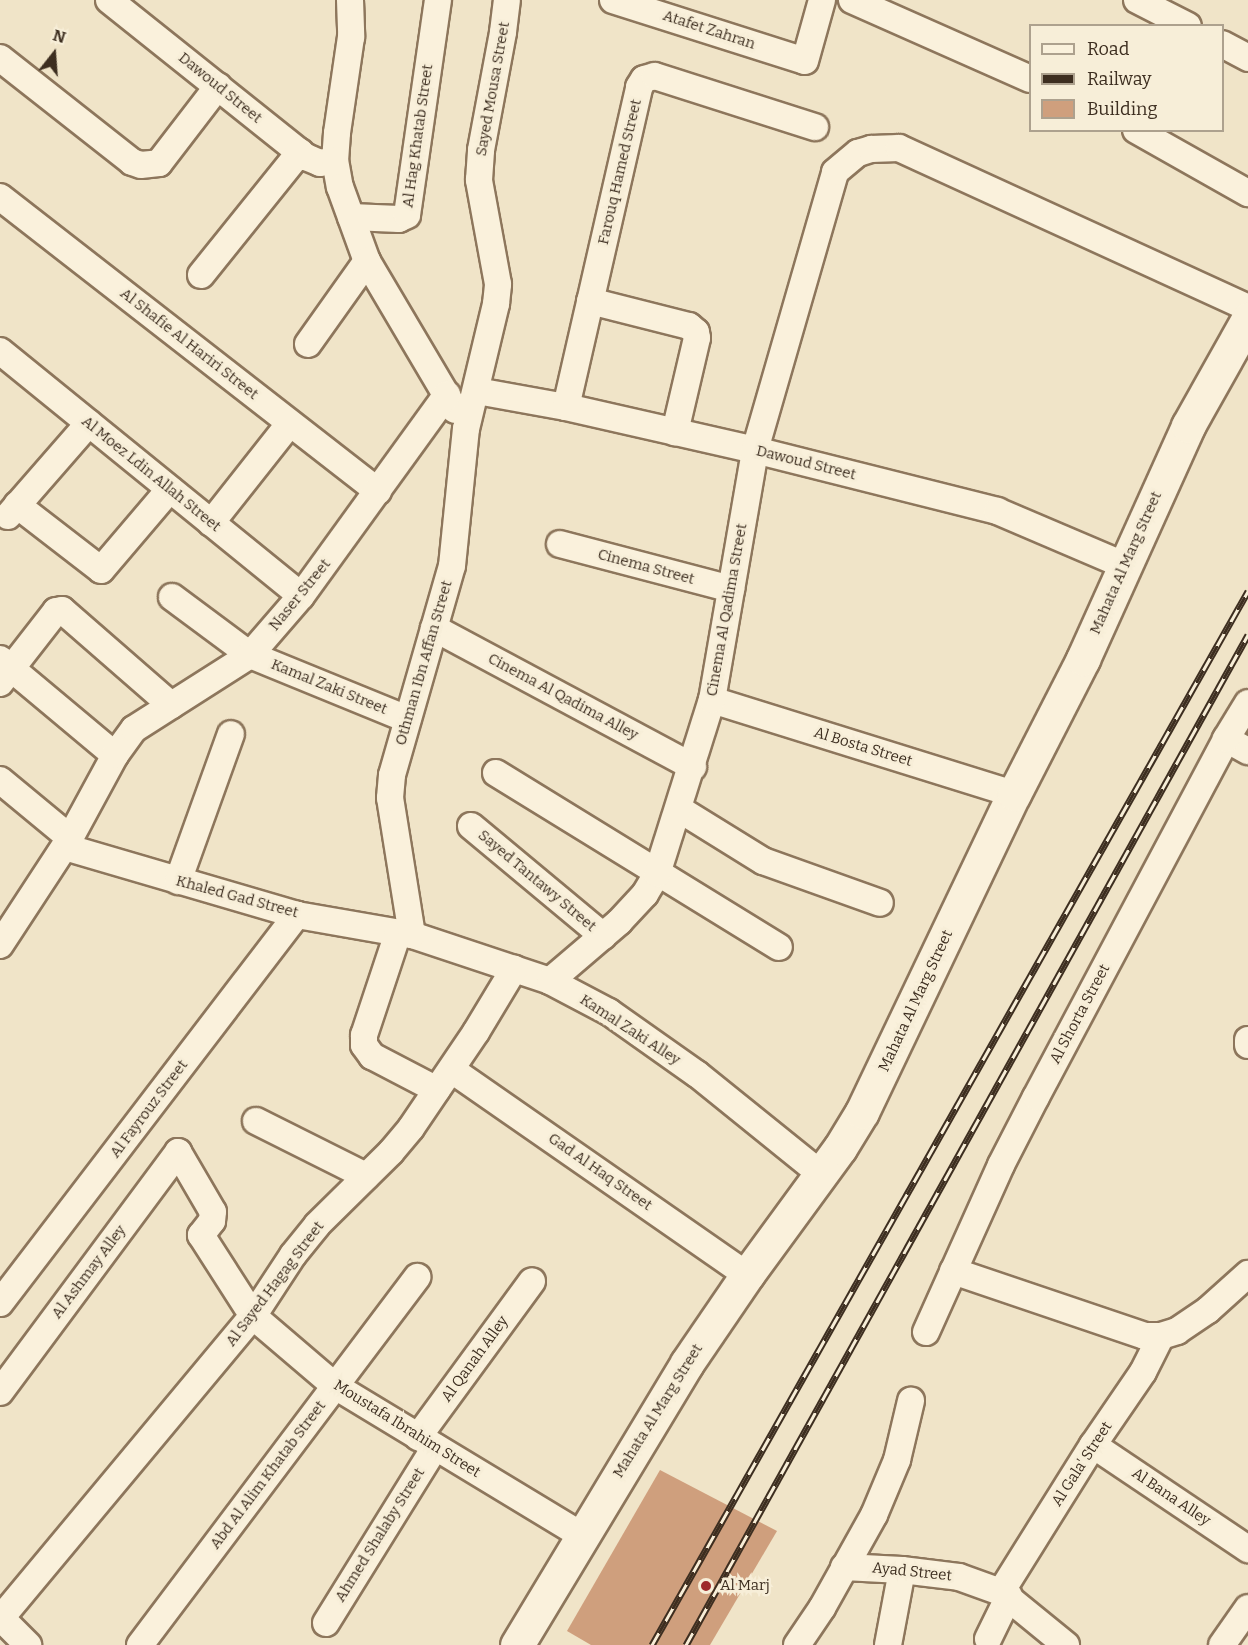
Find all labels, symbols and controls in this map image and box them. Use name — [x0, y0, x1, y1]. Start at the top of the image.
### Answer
street label: Atafet Zahran — [661, 7, 757, 53]
street label: Sayed Mousa Street — [472, 21, 514, 157]
north arrow — [24, 24, 84, 84]
legend — [1029, 24, 1224, 132]
text: N — [51, 25, 68, 47]
text: Road — [1087, 38, 1129, 60]
street label: Dawoud Street — [175, 49, 265, 127]
street label: Al Hag Khatab Street — [399, 63, 437, 209]
text: Railway — [1087, 68, 1151, 90]
street label: Farouq Hamed Street — [595, 98, 645, 246]
text: Building — [1087, 98, 1158, 120]
street label: Al Shafie Al Hariri Street — [116, 285, 262, 403]
street label: Al Moez Ldin Allah Street — [78, 412, 224, 536]
street label: Dawoud Street — [754, 442, 858, 484]
street label: Mahata Al Marg Street — [1086, 489, 1166, 637]
street label: Cinema Al Qadima Street — [703, 522, 751, 698]
street label: Cinema Street — [596, 545, 696, 589]
street label: Naser Street — [266, 555, 334, 635]
street label: Othman Ibn Affan Street — [392, 579, 456, 747]
street label: Cinema Al Qadima Alley — [485, 650, 641, 744]
street label: Kamal Zaki Street — [268, 656, 390, 718]
street label: Al Bosta Street — [812, 723, 914, 771]
street label: Sayed Tantawy Street — [474, 826, 600, 936]
street label: Khaled Gad Street — [174, 872, 300, 922]
street label: Mahata Al Marg Street — [875, 927, 957, 1075]
street label: Al Shorta Street — [1046, 961, 1114, 1067]
street label: Kamal Zaki Alley — [576, 991, 684, 1069]
street label: Al Fayrouz Street — [106, 1056, 192, 1162]
street label: Gad Al Haq Street — [545, 1129, 655, 1215]
street label: Al Sayed Hagag Street — [222, 1218, 328, 1350]
street label: Al Ashmay Alley — [48, 1222, 130, 1322]
street label: Al Qanah Alley — [438, 1313, 512, 1405]
street label: Mahata Al Marg Street — [609, 1341, 707, 1481]
street label: Moustafa Ibrahim Street — [330, 1376, 484, 1482]
street label: Abd Al Alim Khatab Street — [206, 1397, 330, 1553]
street label: Al Gala' Street — [1048, 1418, 1116, 1510]
street label: Al Bana Alley — [1128, 1464, 1214, 1530]
street label: Ahmed Shalaby Street — [331, 1465, 429, 1605]
street label: Ayad Street — [871, 1559, 953, 1585]
marker: Al Marj — [697, 1577, 715, 1595]
place label: Al Marj — [720, 1577, 770, 1595]

